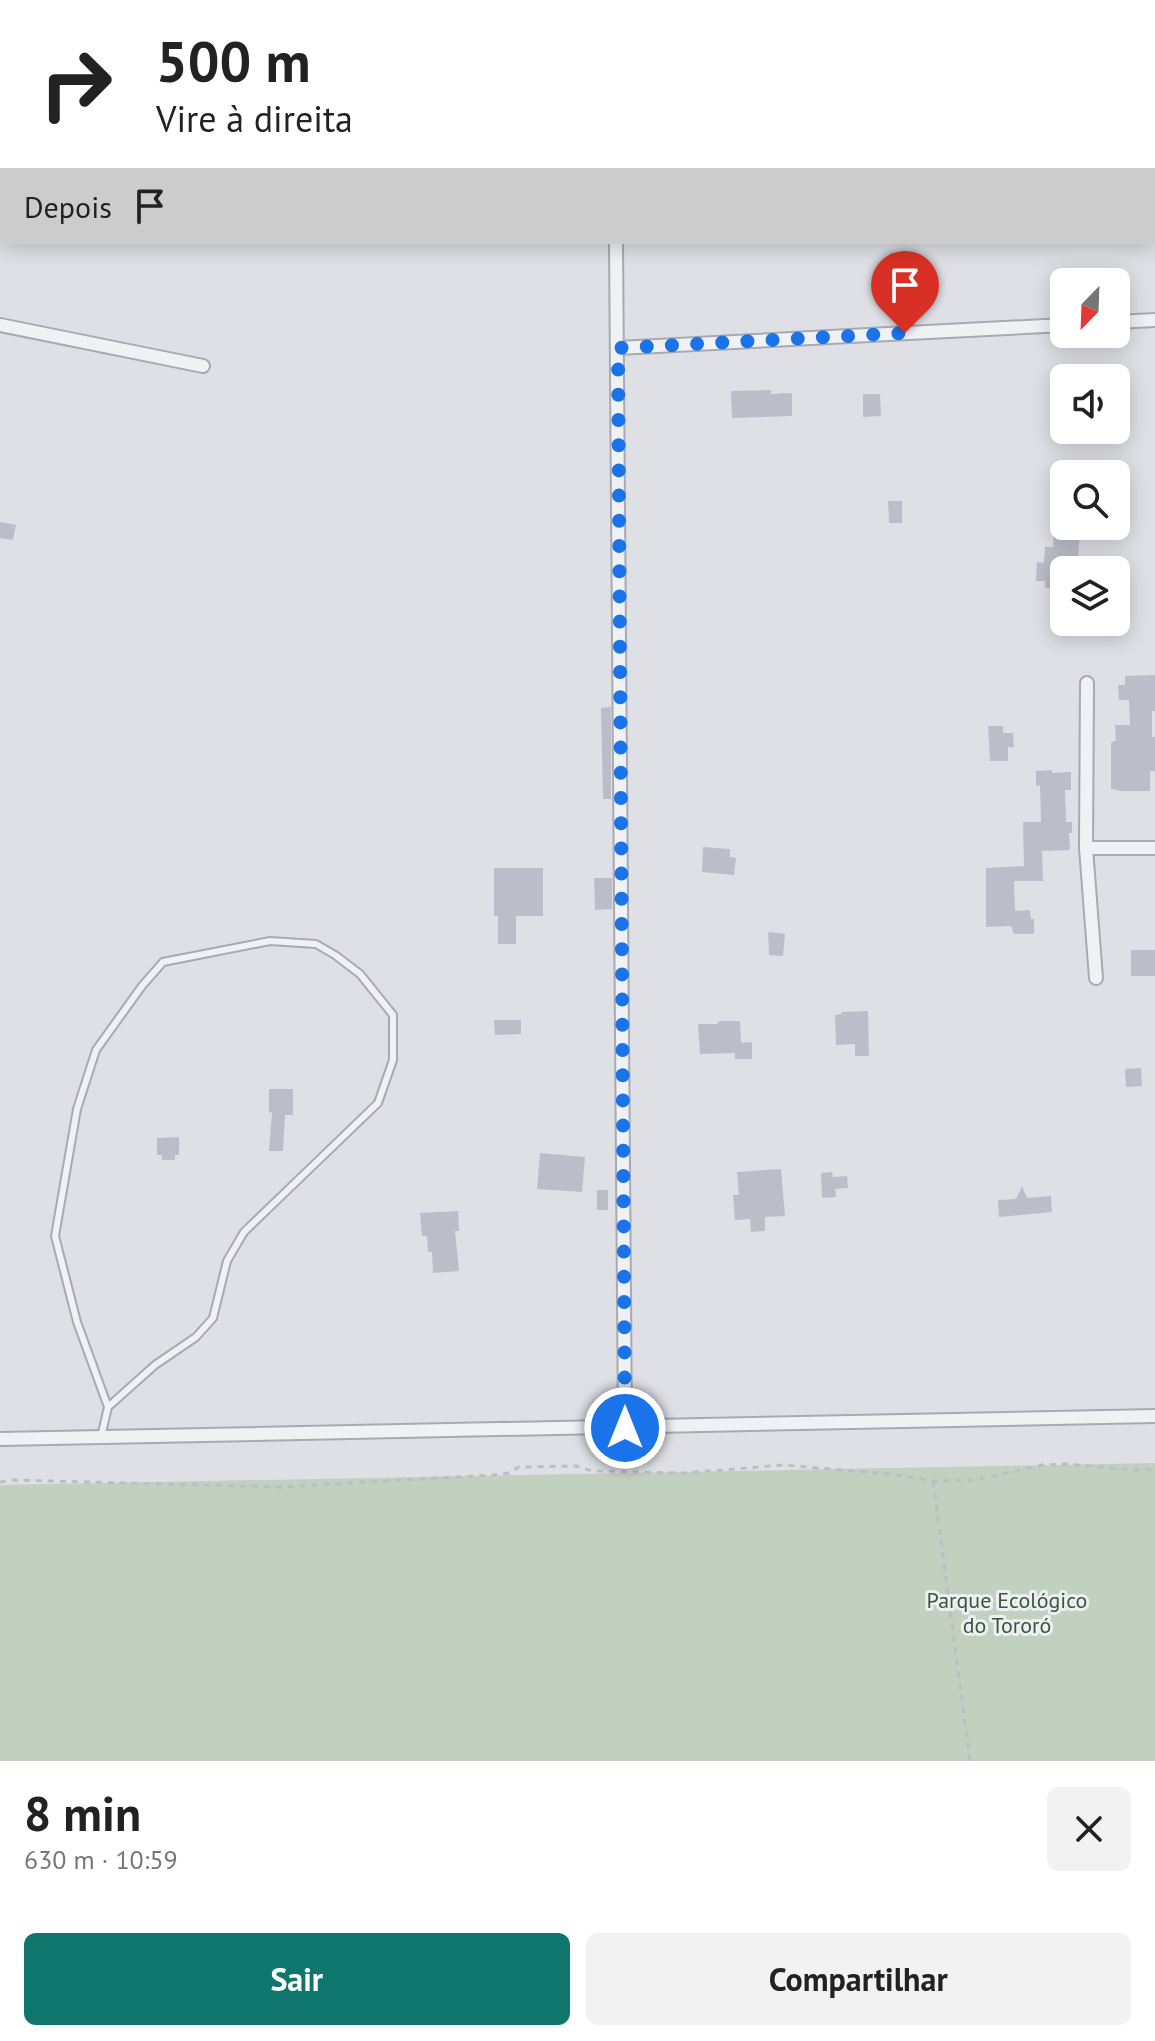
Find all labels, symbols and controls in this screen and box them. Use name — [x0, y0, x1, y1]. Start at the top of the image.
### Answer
text: 500 m — [156, 25, 311, 97]
icon: right — [24, 32, 128, 136]
text: Vire à direita — [156, 95, 353, 142]
icon: arrive — [128, 184, 172, 228]
text: Depois — [24, 187, 112, 226]
pin — [871, 251, 939, 333]
icon: arrive — [883, 263, 927, 307]
north arrow — [1050, 268, 1130, 348]
map controls — [1050, 268, 1130, 636]
button: sound — [1050, 364, 1130, 444]
button: search — [1050, 460, 1130, 540]
button: layers — [1050, 556, 1130, 636]
position arrow — [583, 1386, 667, 1470]
park label: Parque Ecológico do Tororó — [927, 1586, 1087, 1639]
text: 8 min — [24, 1782, 141, 1844]
button: close — [1047, 1787, 1131, 1871]
text: 630 m · 10:59 — [24, 1843, 178, 1876]
button: Sair — [24, 1933, 570, 2025]
button: Compartilhar — [586, 1933, 1131, 2025]

